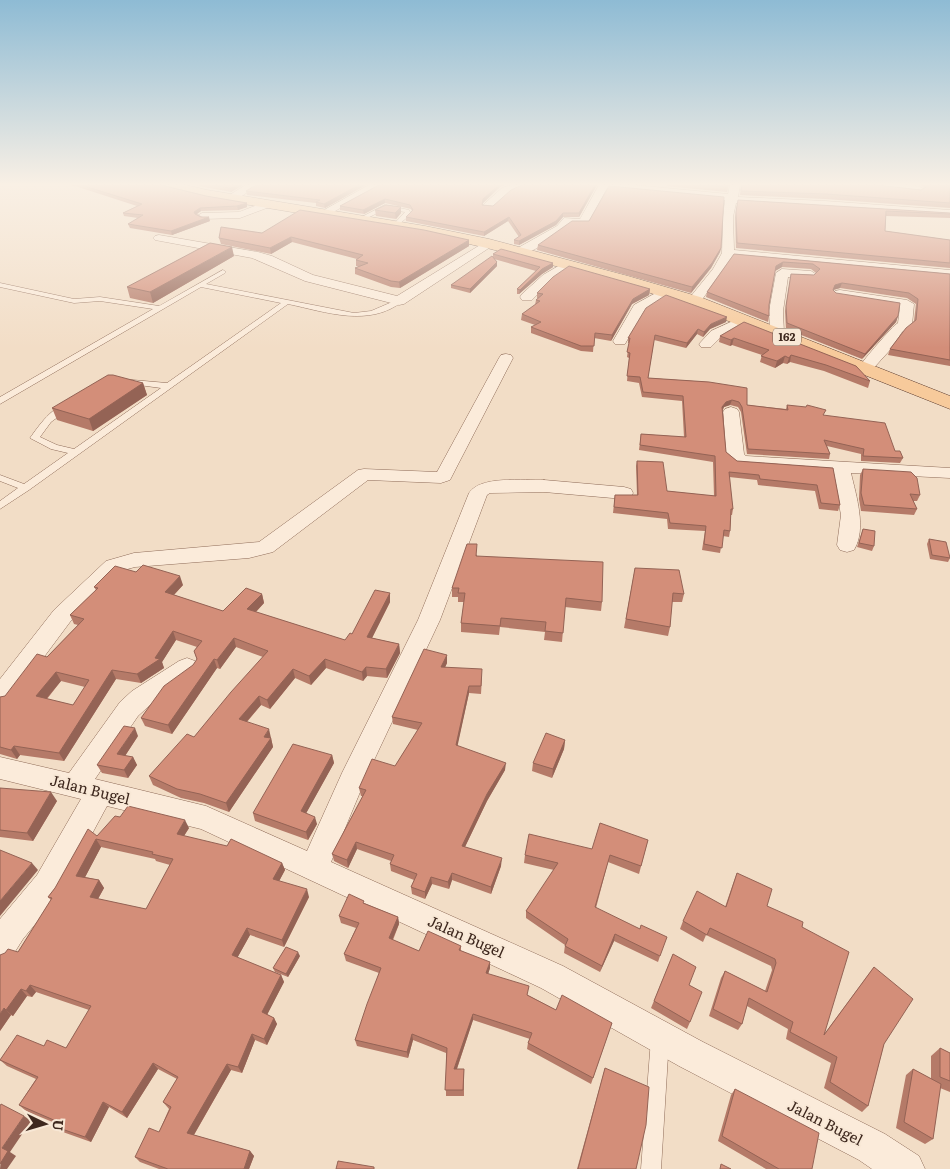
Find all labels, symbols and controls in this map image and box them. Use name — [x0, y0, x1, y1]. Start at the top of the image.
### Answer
road number: 162 — [773, 328, 801, 346]
street label: Jalan Bugel — [48, 767, 133, 810]
street label: Jalan Bugel — [425, 908, 509, 963]
street label: Jalan Bugel — [784, 1093, 867, 1150]
north arrow — [20, 1099, 70, 1149]
text: U — [49, 1119, 69, 1132]

